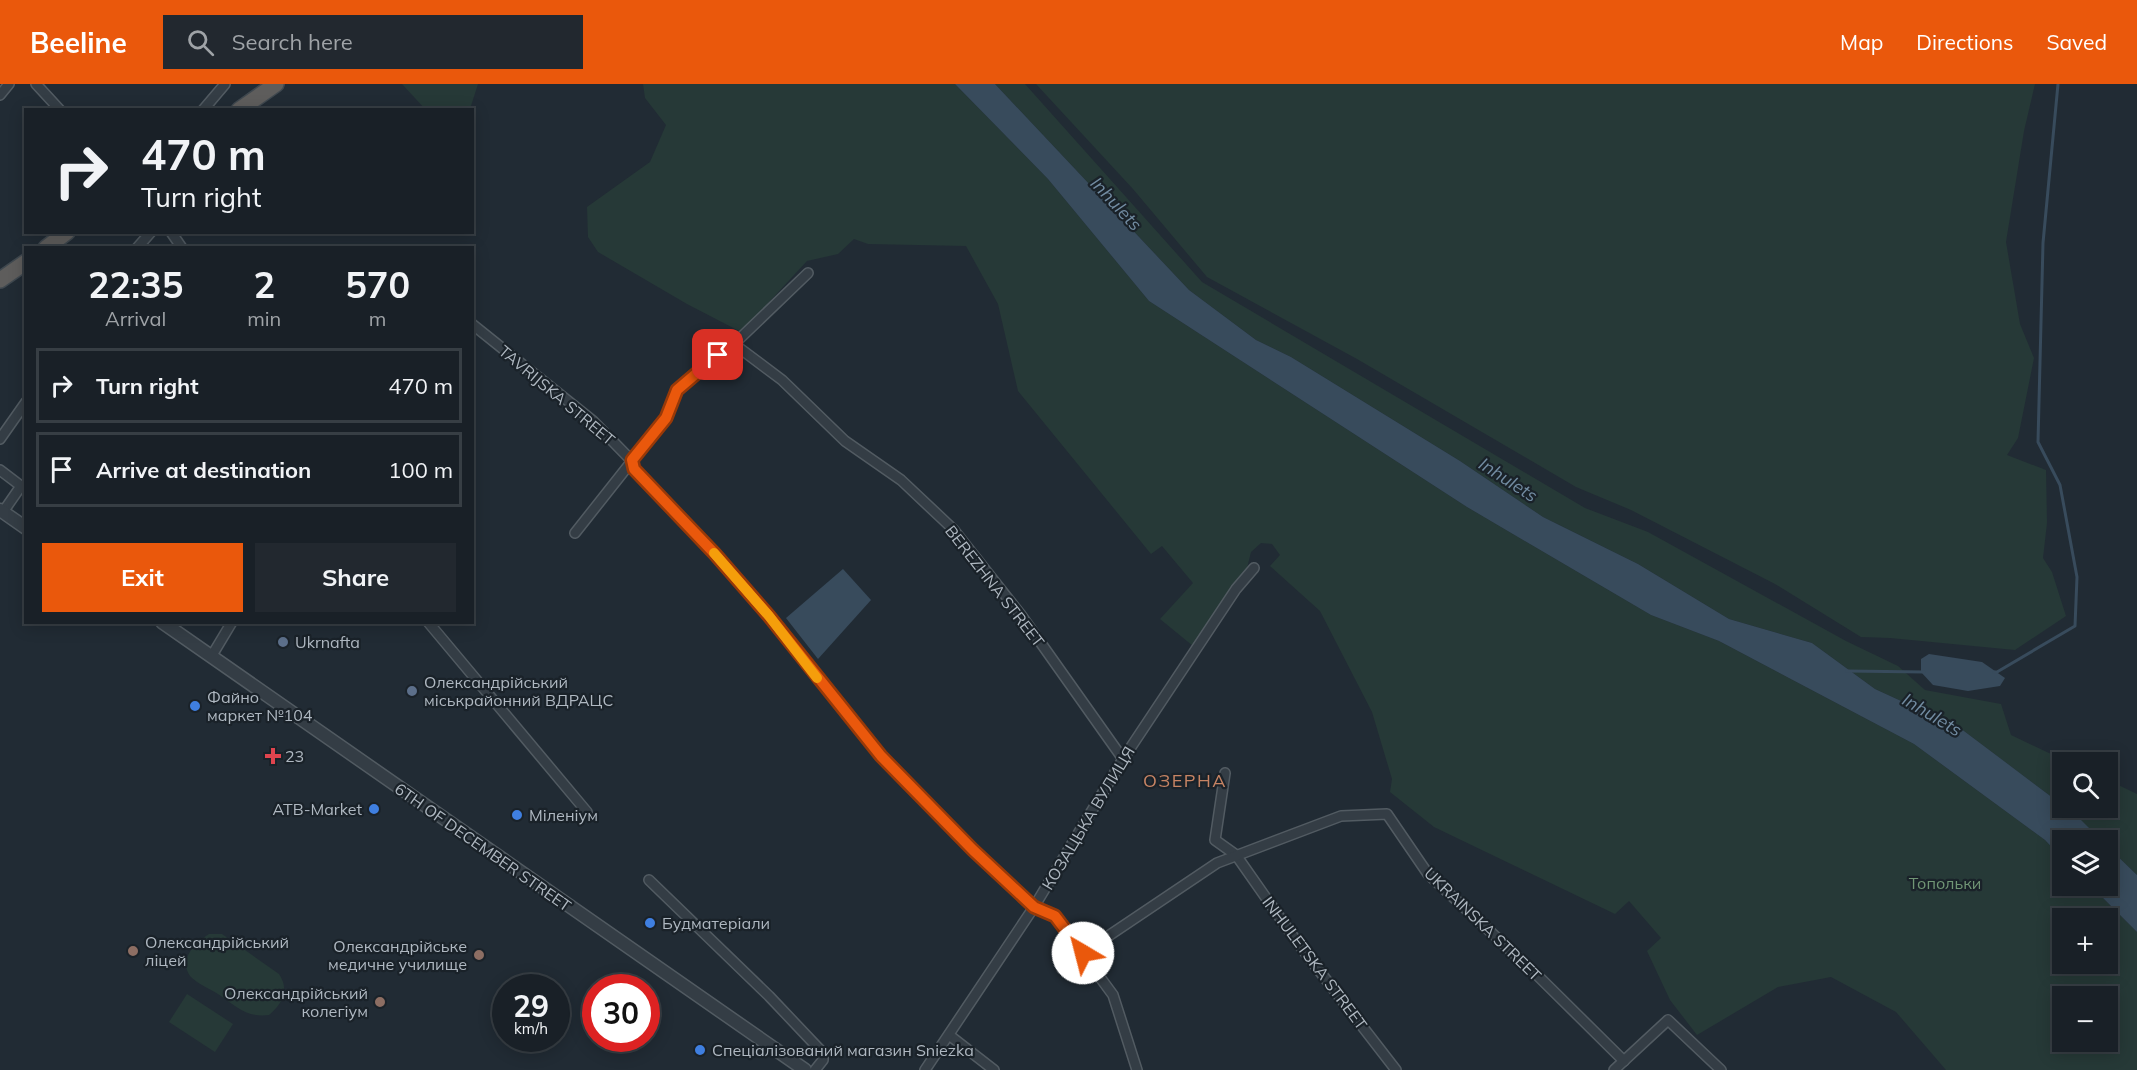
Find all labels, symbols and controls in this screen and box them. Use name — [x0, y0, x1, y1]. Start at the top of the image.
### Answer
search box — [163, 15, 583, 69]
text: Beeline — [30, 25, 127, 60]
icon: search — [184, 26, 217, 59]
text: Search here — [232, 28, 353, 56]
text: Map — [1840, 29, 1883, 55]
text: Directions — [1916, 29, 2013, 55]
text: Saved — [2046, 29, 2107, 55]
text: 470 m — [141, 128, 266, 181]
icon: right — [42, 132, 120, 210]
water label: Inhulets — [1086, 172, 1147, 235]
text: Turn right — [141, 180, 261, 214]
text: 22:35 — [88, 262, 183, 307]
text: 2 — [253, 262, 275, 307]
text: 570 — [345, 262, 410, 307]
text: Arrival — [105, 306, 166, 331]
text: min — [247, 306, 281, 331]
text: m — [369, 306, 386, 331]
pin — [692, 329, 743, 380]
icon: arrive — [701, 338, 734, 371]
street label: TAVRIJSKA STREET — [495, 341, 619, 450]
icon: right — [45, 369, 78, 402]
text: Turn right — [96, 372, 199, 400]
text: 470 m — [388, 372, 453, 400]
water label: Inhulets — [1475, 452, 1542, 507]
icon: arrive — [45, 453, 78, 486]
text: Arrive at destination — [96, 456, 311, 484]
text: 100 m — [388, 456, 453, 484]
street label: BEREZHNA STREET — [941, 521, 1049, 651]
button: Exit — [42, 543, 243, 612]
button: Share — [255, 543, 456, 612]
place label: Ukrnafta — [295, 632, 360, 652]
marker: Ukrnafta — [276, 635, 290, 649]
place label: Олександрійський міськрайонний ВДРАЦС — [424, 672, 613, 710]
marker: Олександрійський міськрайонний ВДРАЦС — [405, 684, 419, 698]
place label: Файно маркет №104 — [207, 687, 313, 725]
water label: Inhulets — [1898, 688, 1966, 741]
marker: Файно маркет №104 — [188, 699, 202, 713]
street label: КОЗАЦЬКА ВУЛИЦЯ — [1037, 743, 1139, 893]
place label: 23 — [285, 746, 304, 766]
marker: 23 — [266, 749, 280, 763]
map controls — [2052, 752, 2118, 1052]
button: search — [2052, 752, 2118, 818]
district label: ОЗЕРНА — [1143, 769, 1227, 792]
street label: 6TH OF DECEMBER STREET — [391, 778, 575, 916]
place label: ATB-Market — [273, 799, 362, 819]
marker: ATB-Market — [367, 802, 381, 816]
place label: Міленіум — [529, 805, 598, 825]
marker: Міленіум — [510, 808, 524, 822]
button: layers — [2052, 830, 2118, 896]
street label: UKRAINSKA STREET — [1420, 863, 1546, 985]
park label: Топольки — [1909, 873, 1981, 893]
street label: INHULETSKA STREET — [1258, 892, 1372, 1034]
button: + — [2052, 908, 2118, 974]
place label: Будматеріали — [662, 913, 770, 933]
marker: Будматеріали — [643, 916, 657, 930]
position arrow — [1051, 921, 1115, 985]
place label: Олександрійський ліцей — [145, 932, 289, 970]
place label: Олександрійське медичне училище — [328, 936, 467, 974]
marker: Олександрійський ліцей — [126, 944, 140, 958]
marker: Олександрійське медичне училище — [472, 948, 486, 962]
speed limit sign: 30 — [582, 974, 660, 1052]
place label: Олександрійський колегіум — [224, 983, 368, 1021]
button: − — [2052, 986, 2118, 1052]
text: 29 — [513, 987, 549, 1025]
marker: Олександрійський колегіум — [373, 995, 387, 1009]
text: km/h — [514, 1019, 548, 1038]
place label: Спеціалізований магазин Sniezka — [712, 1040, 974, 1060]
marker: Спеціалізований магазин Sniezka — [693, 1043, 707, 1057]

